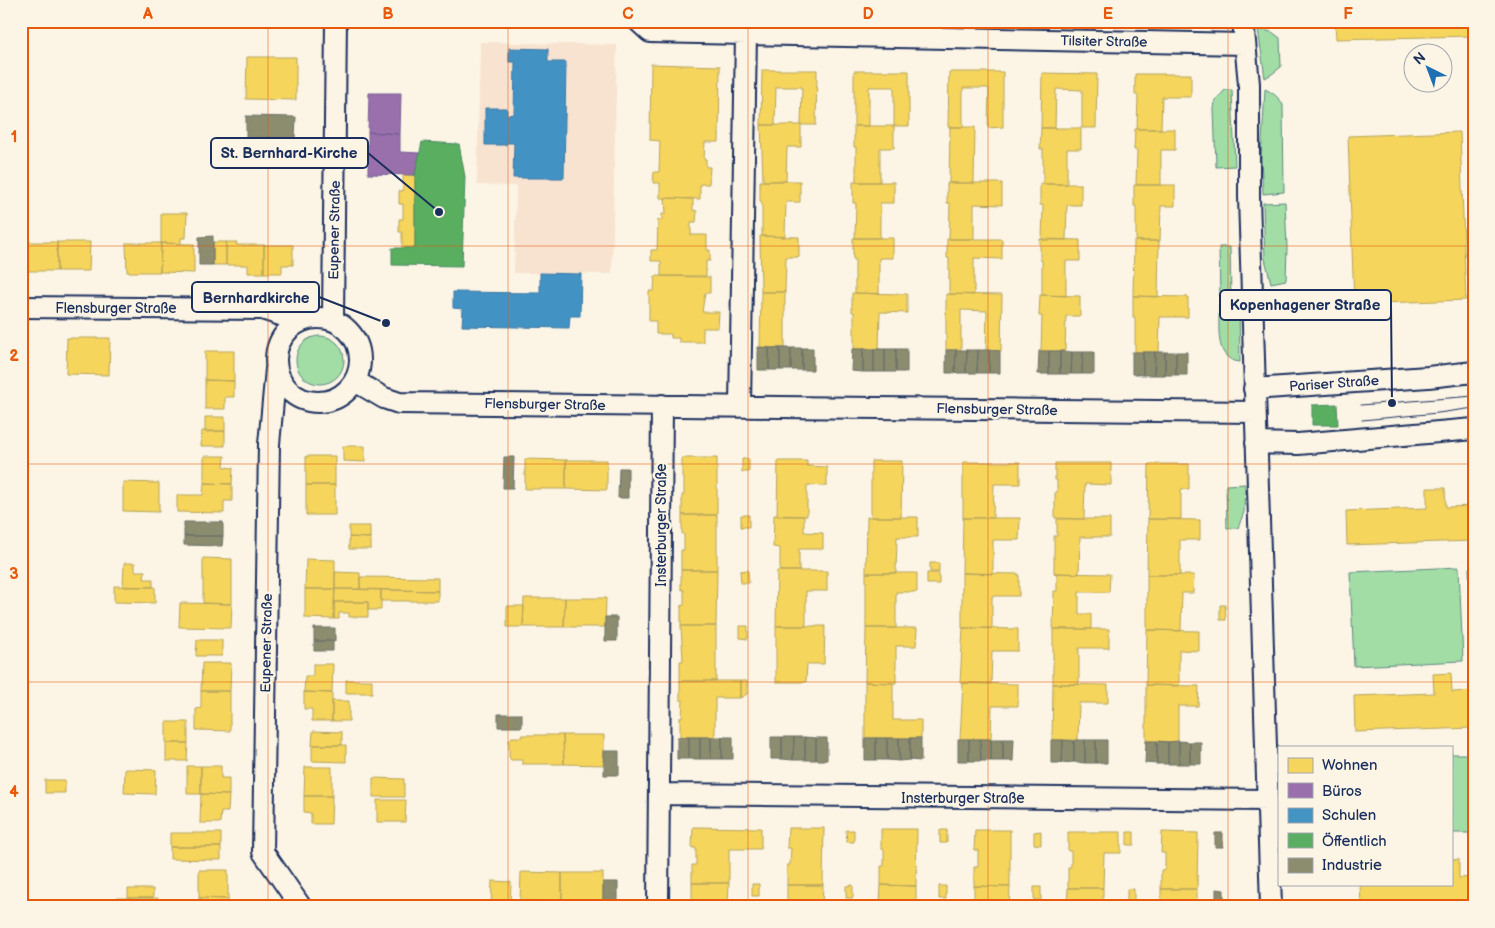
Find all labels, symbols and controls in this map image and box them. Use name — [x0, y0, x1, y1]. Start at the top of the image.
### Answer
text: A — [142, 5, 153, 24]
text: B — [382, 5, 394, 24]
text: C — [622, 5, 634, 24]
text: D — [862, 5, 874, 24]
text: E — [1103, 5, 1113, 24]
text: F — [1343, 5, 1353, 24]
street label: Tilsiter Straße — [1060, 32, 1148, 51]
north arrow — [1402, 42, 1452, 92]
text: N — [1410, 49, 1429, 69]
text: 1 — [11, 128, 17, 147]
callout: St. Bernhard-Kirche — [211, 138, 368, 168]
text: St. Bernhard-Kirche — [221, 144, 358, 163]
street label: Eupener Straße — [325, 180, 344, 280]
callout: Bernhardkirche — [192, 282, 319, 312]
text: Bernhardkirche — [203, 289, 310, 308]
callout: Kopenhagener Straße — [1220, 290, 1391, 320]
text: Kopenhagener Straße — [1230, 296, 1381, 315]
street label: Flensburger Straße — [55, 300, 177, 317]
text: 2 — [9, 347, 19, 366]
street label: Pariser Straße — [1289, 372, 1379, 395]
street label: Flensburger Straße — [484, 395, 606, 414]
street label: Flensburger Straße — [936, 400, 1058, 419]
street label: Insterburger Straße — [653, 463, 670, 587]
text: 3 — [9, 565, 19, 584]
street label: Eupener Straße — [257, 593, 276, 693]
legend — [1278, 746, 1452, 886]
text: Wohnen — [1322, 756, 1377, 775]
text: Büros — [1322, 782, 1362, 801]
text: 4 — [9, 783, 19, 802]
street label: Insterburger Straße — [901, 790, 1025, 807]
text: Schulen — [1322, 806, 1376, 825]
text: Öffentlich — [1322, 832, 1387, 851]
text: Industrie — [1322, 856, 1382, 875]

